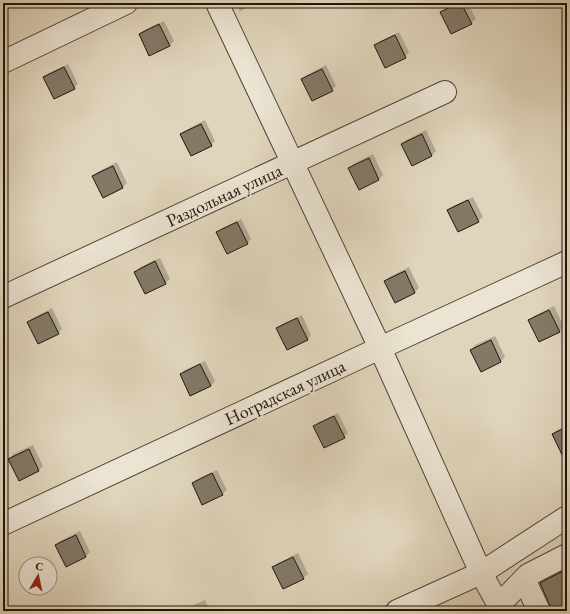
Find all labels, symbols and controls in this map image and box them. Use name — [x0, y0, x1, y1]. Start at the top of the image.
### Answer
street label: Раздольная улица — [162, 158, 286, 232]
street label: Ноградская улица — [221, 354, 350, 430]
north arrow — [18, 556, 58, 596]
text: С — [35, 559, 45, 574]

